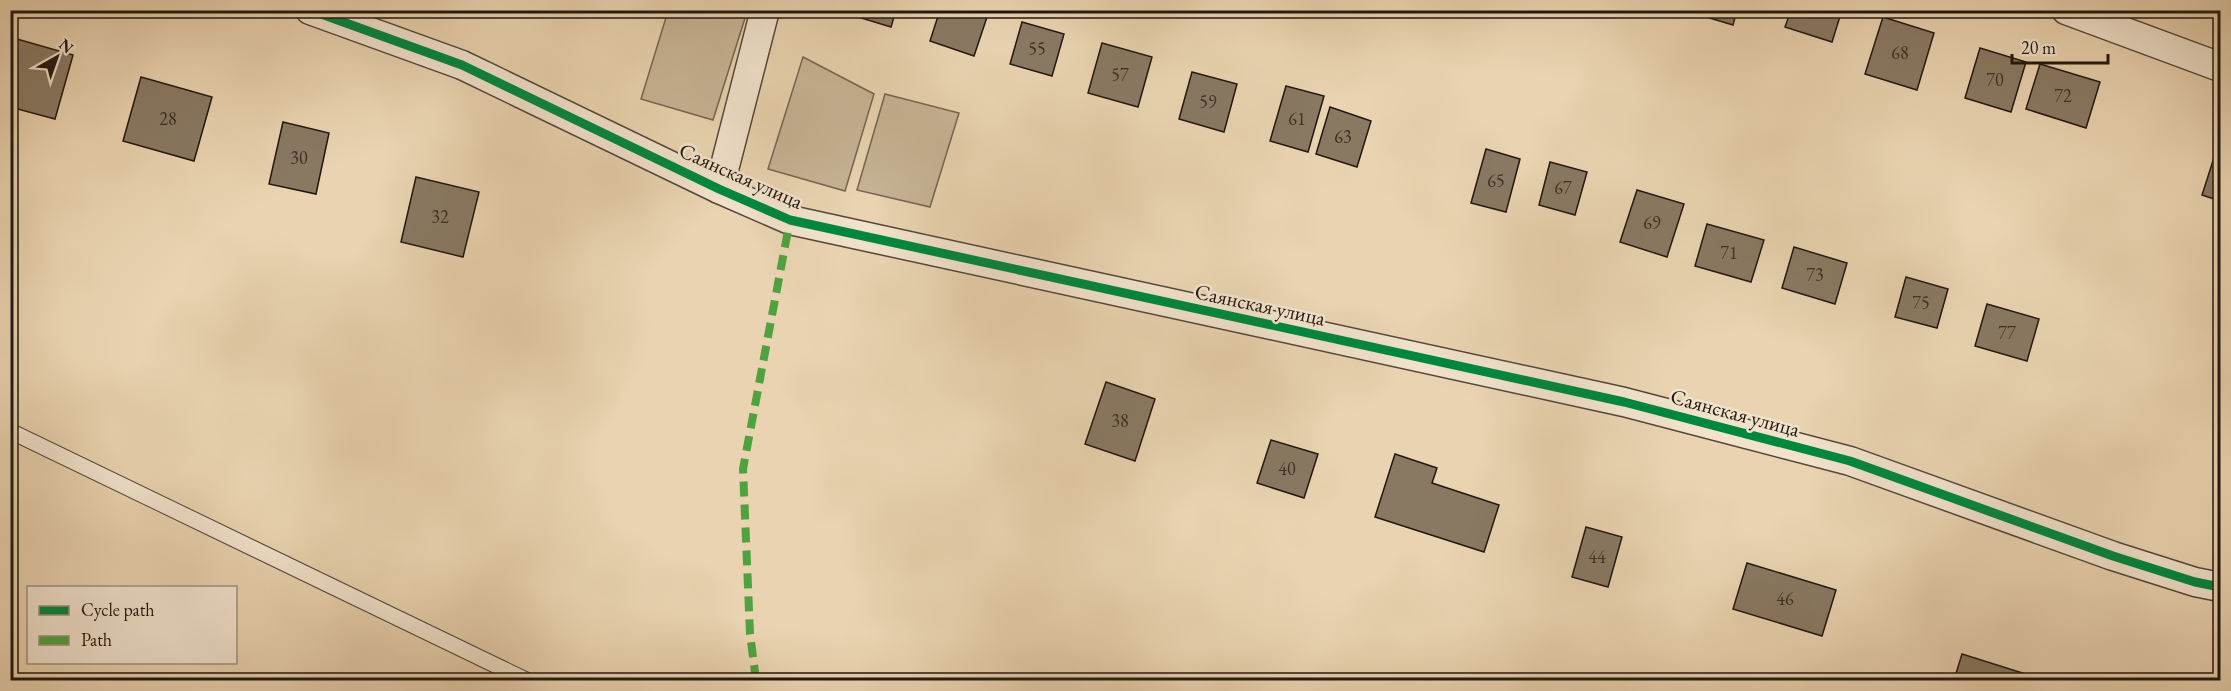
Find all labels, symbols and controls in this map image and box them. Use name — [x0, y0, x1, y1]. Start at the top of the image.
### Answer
north arrow — [27, 27, 87, 87]
scale bar — [2012, 27, 2108, 65]
text: N — [55, 34, 78, 58]
text: 20 m — [2021, 36, 2056, 59]
house number: 55 — [1028, 37, 1046, 60]
house number: 68 — [1891, 41, 1909, 64]
house number: 57 — [1111, 63, 1129, 86]
house number: 70 — [1986, 68, 2004, 91]
house number: 72 — [2054, 84, 2072, 107]
house number: 59 — [1199, 90, 1217, 113]
house number: 28 — [159, 107, 177, 130]
house number: 61 — [1288, 107, 1306, 130]
house number: 63 — [1334, 125, 1352, 148]
street label: Саянская улица — [675, 136, 808, 215]
house number: 30 — [290, 146, 308, 169]
house number: 65 — [1487, 169, 1505, 192]
house number: 67 — [1554, 176, 1572, 199]
house number: 32 — [431, 205, 449, 228]
house number: 69 — [1643, 211, 1661, 234]
house number: 71 — [1720, 241, 1738, 264]
house number: 73 — [1806, 263, 1824, 286]
street label: Саянская улица — [1192, 278, 1328, 332]
house number: 75 — [1912, 291, 1930, 314]
house number: 77 — [1998, 321, 2016, 344]
street label: Саянская улица — [1668, 382, 1803, 443]
house number: 38 — [1111, 409, 1129, 432]
house number: 40 — [1278, 457, 1296, 480]
house number: 44 — [1588, 545, 1606, 568]
legend — [27, 586, 237, 664]
house number: 46 — [1776, 587, 1794, 610]
text: Cycle path — [81, 598, 155, 621]
text: Path — [81, 628, 112, 651]

